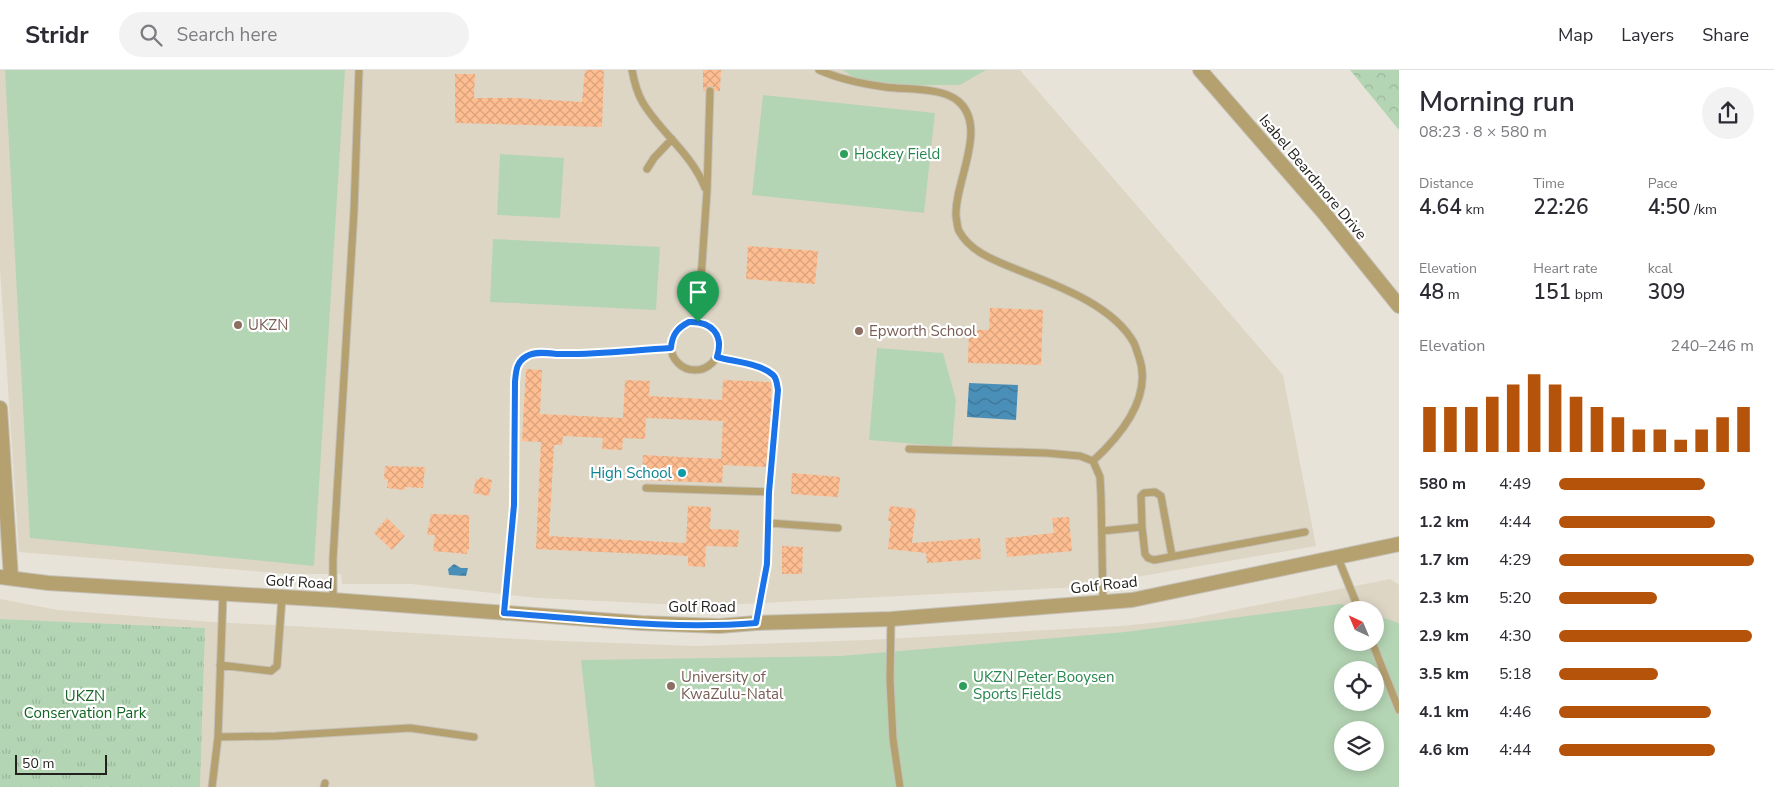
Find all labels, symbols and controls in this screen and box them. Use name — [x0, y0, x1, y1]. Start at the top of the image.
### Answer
search box — [119, 12, 469, 57]
text: Stridr — [25, 19, 89, 51]
icon: search — [137, 21, 165, 49]
text: Search here — [177, 22, 277, 48]
text: Map — [1558, 23, 1593, 47]
text: Layers — [1621, 23, 1674, 47]
text: Share — [1702, 23, 1749, 47]
text: Morning run — [1419, 83, 1575, 121]
button: share — [1702, 87, 1754, 139]
street label: Isabel Beardmore Drive — [1255, 110, 1371, 244]
text: 08:23 · 8 × 580 m — [1419, 121, 1547, 143]
place label: Hockey Field — [854, 144, 940, 164]
marker: Hockey Field — [838, 148, 850, 160]
text: Distance — [1419, 174, 1473, 193]
text: Time — [1533, 174, 1564, 193]
text: Pace — [1648, 174, 1677, 193]
text: 4.64 — [1419, 193, 1462, 221]
text: 22:26 — [1533, 193, 1589, 221]
text: 4:50 — [1648, 193, 1690, 221]
text: km — [1462, 200, 1484, 219]
text: /km — [1690, 200, 1717, 219]
text: Elevation — [1419, 259, 1477, 278]
text: Heart rate — [1533, 259, 1597, 278]
text: kcal — [1648, 259, 1672, 278]
pin — [677, 271, 719, 322]
icon: arrive — [684, 278, 712, 306]
text: 48 — [1419, 278, 1444, 306]
text: 151 — [1533, 278, 1571, 306]
text: 309 — [1648, 278, 1685, 306]
text: m — [1444, 285, 1460, 304]
text: bpm — [1571, 285, 1603, 304]
place label: UKZN — [248, 315, 288, 335]
marker: UKZN — [232, 319, 244, 331]
place label: Epworth School — [869, 321, 977, 341]
marker: Epworth School — [853, 325, 865, 337]
text: Elevation — [1419, 335, 1485, 357]
text: 240–246 m — [1671, 335, 1754, 357]
place label: High School — [590, 463, 673, 483]
marker: High School — [676, 467, 688, 479]
text: 580 m — [1419, 473, 1466, 495]
text: 4:49 — [1499, 473, 1531, 495]
text: 1.2 km — [1419, 511, 1469, 533]
text: 4:44 — [1499, 511, 1531, 533]
text: 1.7 km — [1419, 549, 1469, 571]
text: 4:29 — [1499, 549, 1531, 571]
street label: Golf Road — [265, 570, 333, 594]
street label: Golf Road — [1069, 572, 1139, 598]
text: 2.3 km — [1419, 587, 1469, 609]
text: 5:20 — [1499, 587, 1531, 609]
street label: Golf Road — [668, 597, 736, 617]
north arrow — [1334, 601, 1384, 651]
map controls — [1334, 601, 1384, 771]
text: 2.9 km — [1419, 625, 1469, 647]
text: 4:30 — [1499, 625, 1531, 647]
button: locate — [1334, 661, 1384, 711]
text: 3.5 km — [1419, 663, 1469, 685]
text: 5:18 — [1499, 663, 1531, 685]
place label: University of KwaZulu-Natal — [681, 667, 784, 704]
place label: UKZN Peter Booysen Sports Fields — [973, 667, 1115, 704]
marker: University of KwaZulu-Natal — [665, 680, 677, 692]
marker: UKZN Peter Booysen Sports Fields — [957, 680, 969, 692]
park label: UKZN Conservation Park — [24, 686, 147, 723]
text: 4.1 km — [1419, 701, 1469, 723]
text: 4:46 — [1499, 701, 1531, 723]
button: layers — [1334, 721, 1384, 771]
text: 4.6 km — [1419, 739, 1469, 761]
text: 4:44 — [1499, 739, 1531, 761]
scale bar — [15, 752, 108, 775]
text: 50 m — [22, 754, 54, 773]

